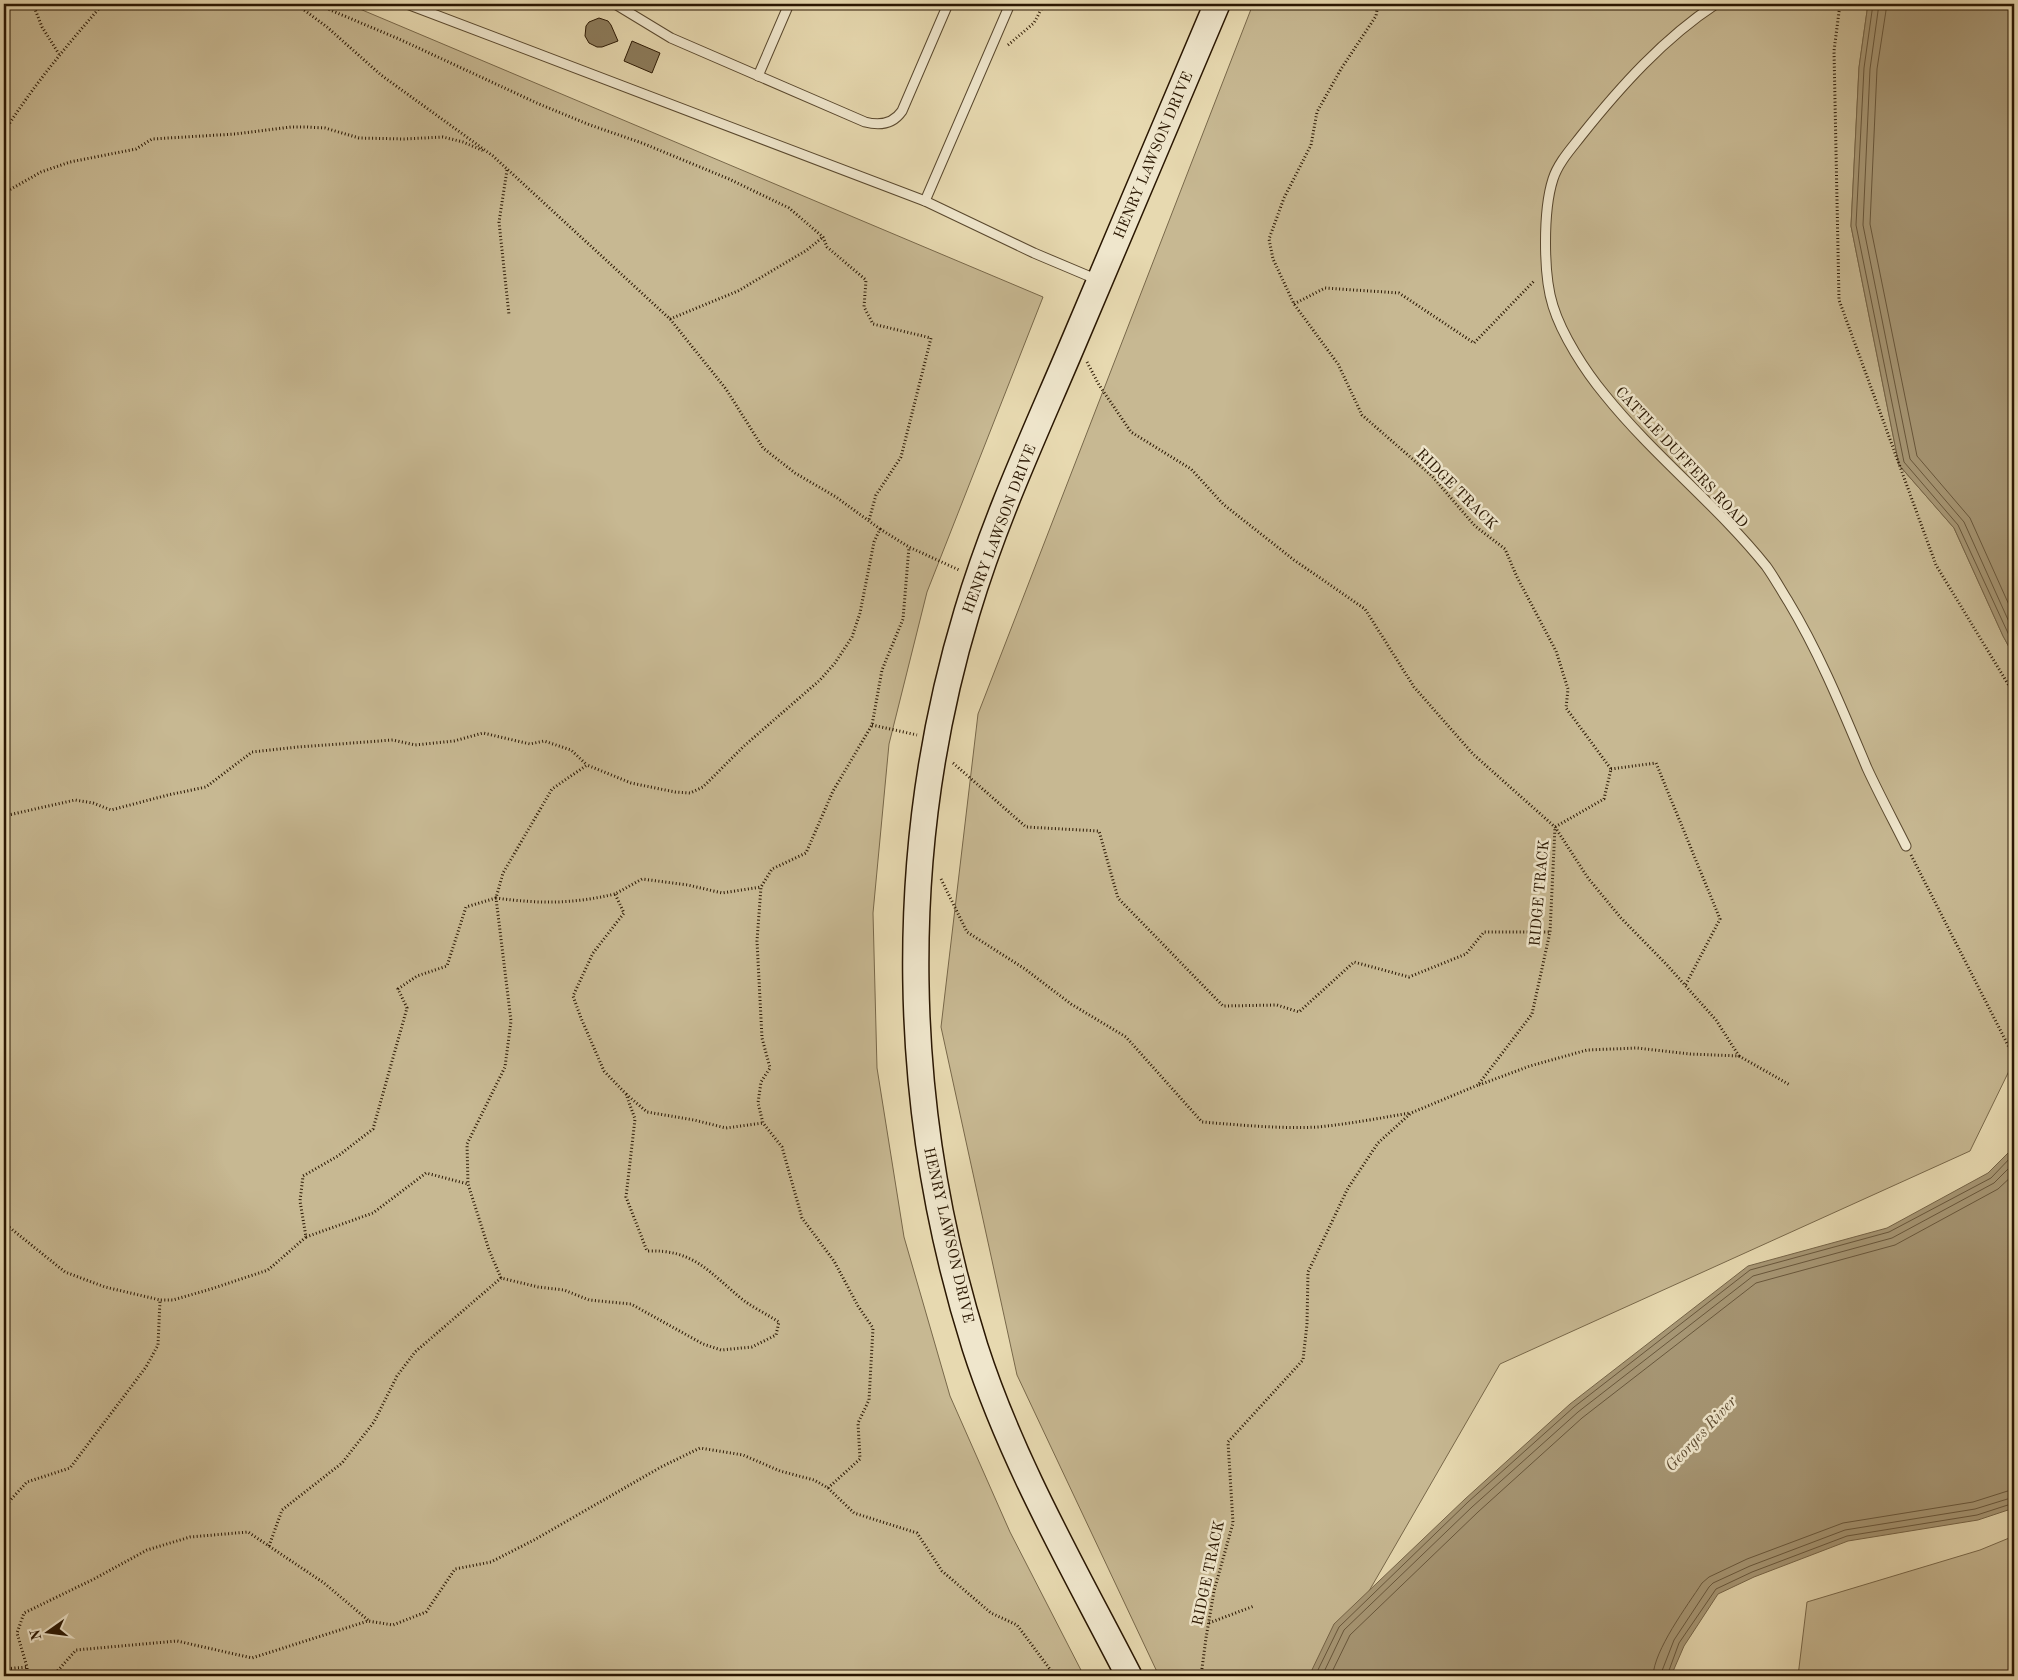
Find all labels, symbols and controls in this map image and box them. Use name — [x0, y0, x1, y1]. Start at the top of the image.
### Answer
street label: HENRY LAWSON DRIVE — [1112, 70, 1196, 241]
street label: CATTLE DUFFERS ROAD — [1612, 385, 1750, 531]
street label: HENRY LAWSON DRIVE — [961, 443, 1040, 616]
street label: RIDGE TRACK — [1413, 447, 1499, 533]
street label: RIDGE TRACK — [1528, 839, 1553, 947]
street label: HENRY LAWSON DRIVE — [920, 1146, 975, 1325]
water label: Georges River — [1663, 1393, 1741, 1475]
street label: RIDGE TRACK — [1191, 1519, 1228, 1627]
north arrow — [22, 1608, 72, 1658]
text: N — [28, 1628, 44, 1642]

